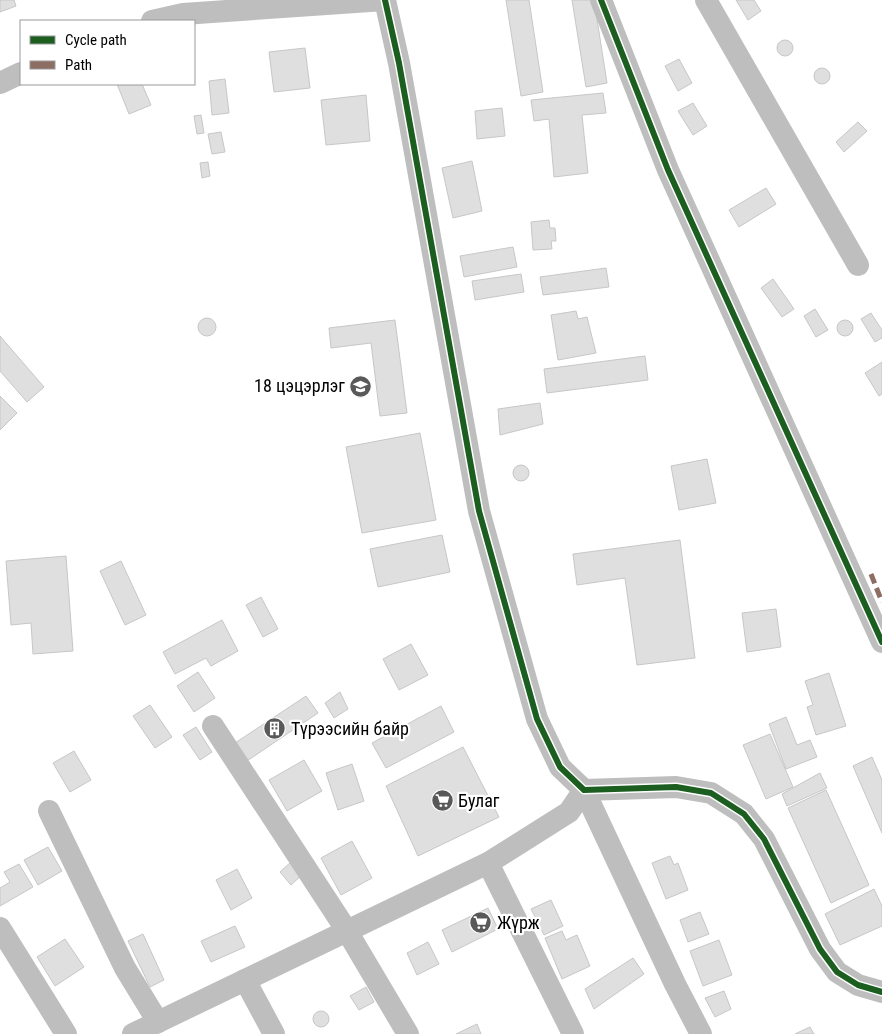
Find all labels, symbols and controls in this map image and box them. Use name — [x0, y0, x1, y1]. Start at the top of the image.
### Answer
legend — [20, 20, 195, 85]
text: Cycle path — [65, 31, 127, 49]
text: Path — [65, 56, 92, 74]
school or university icon: 18 цэцэрлэг — [349, 374, 373, 398]
place label: 18 цэцэрлэг — [254, 375, 345, 396]
building icon: Түрээсийн байр — [263, 717, 287, 741]
place label: Түрээсийн байр — [291, 718, 409, 739]
supermarket icon: Булаг — [430, 789, 454, 813]
place label: Булаг — [458, 790, 500, 811]
supermarket icon: Жүрж — [469, 911, 493, 935]
place label: Жүрж — [497, 912, 540, 933]

